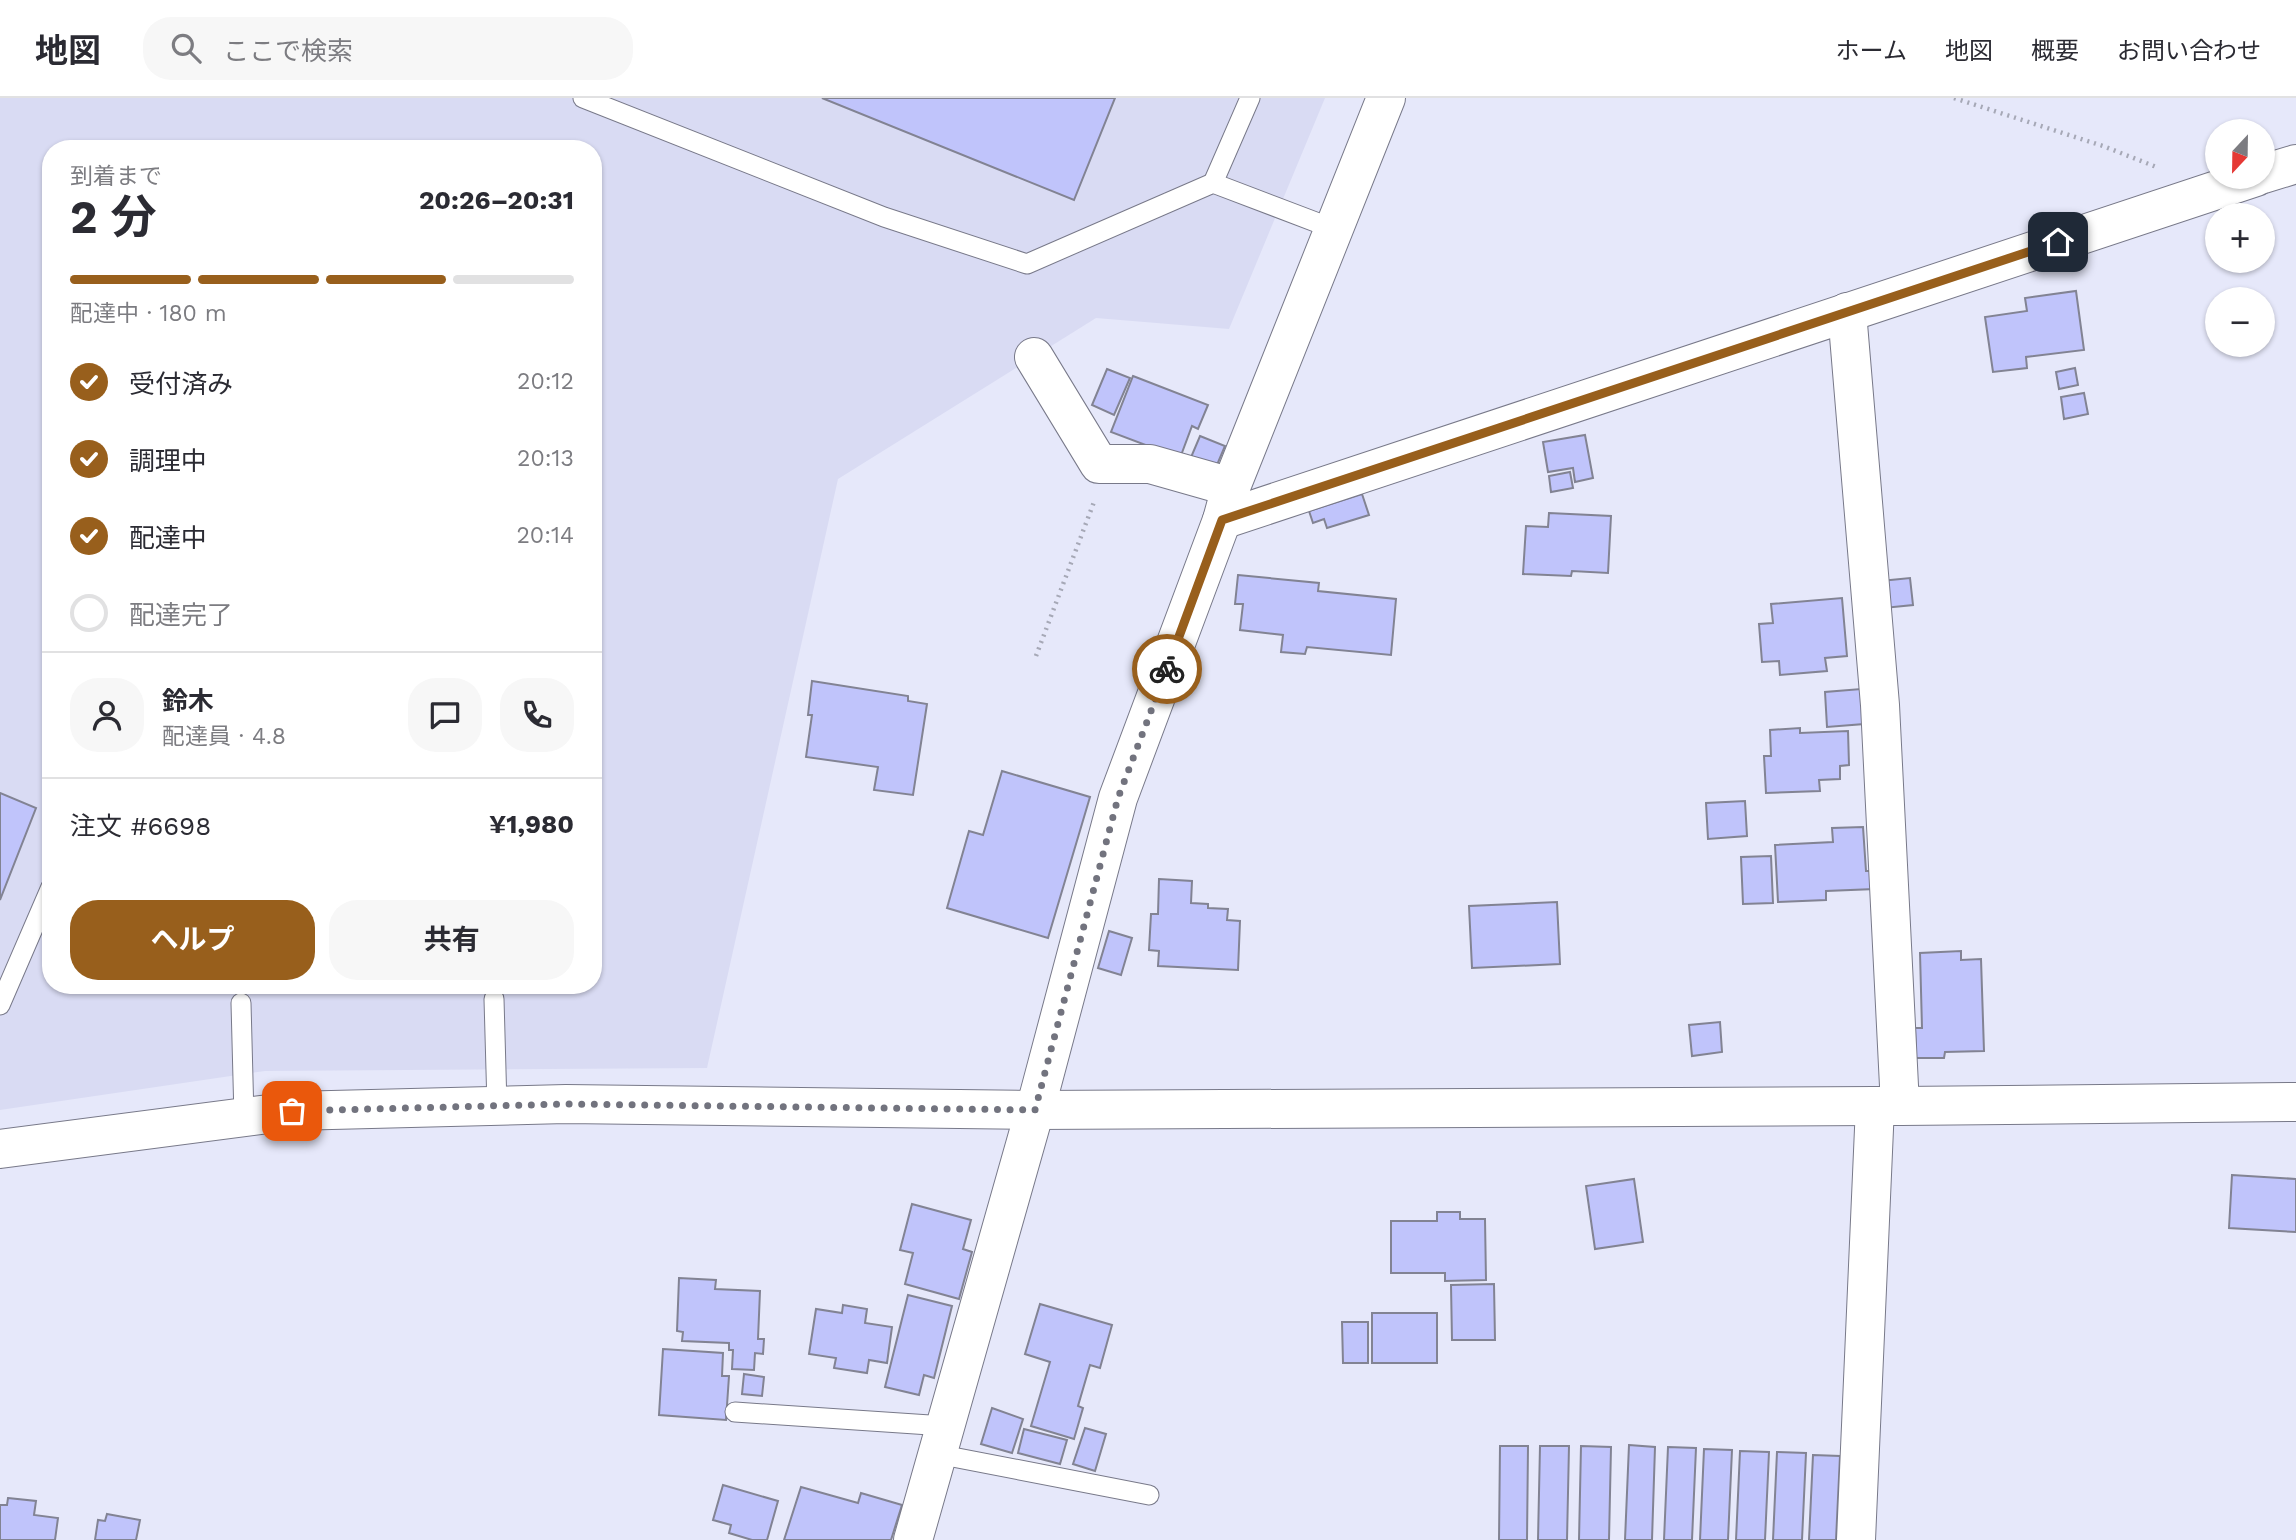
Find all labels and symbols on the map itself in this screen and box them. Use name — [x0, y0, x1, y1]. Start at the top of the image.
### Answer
north arrow — [2205, 119, 2275, 189]
pin — [2028, 212, 2088, 272]
courier — [1132, 634, 1202, 704]
pin — [262, 1081, 322, 1141]

